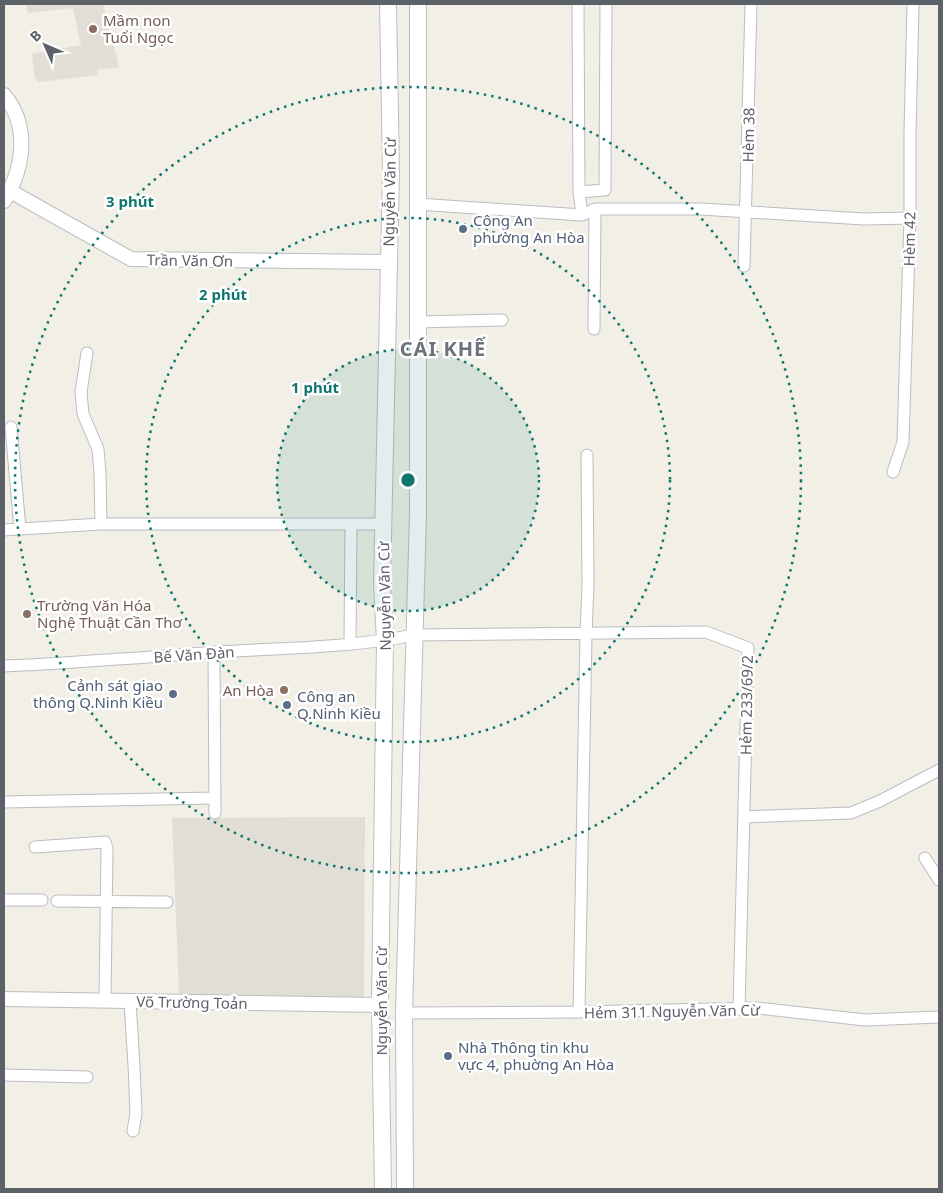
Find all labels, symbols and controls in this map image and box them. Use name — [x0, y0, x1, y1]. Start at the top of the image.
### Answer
place label: Mầm non Tuổi Ngọc — [103, 10, 174, 47]
north arrow — [20, 20, 70, 70]
marker: Mầm non Tuổi Ngọc — [87, 23, 99, 35]
text: B — [25, 25, 45, 45]
street label: Hèm 38 — [738, 107, 758, 163]
street label: Nguyễn Văn Cừ — [378, 136, 400, 247]
text: 3 phút — [106, 191, 154, 211]
place label: Công An phường An Hòa — [473, 210, 585, 247]
street label: Hèm 42 — [899, 211, 919, 267]
marker: Công An phường An Hòa — [457, 223, 469, 235]
street label: Trần Văn Ơn — [147, 249, 233, 271]
text: 2 phút — [199, 284, 247, 304]
district label: CÁI KHẾ — [400, 335, 486, 362]
text: 1 phút — [291, 377, 339, 397]
centre of rings — [399, 471, 417, 489]
street label: Nguyễn Văn Cừ — [373, 540, 395, 651]
place label: Trường Văn Hóa Nghệ Thuật Cần Thơ — [37, 595, 183, 632]
marker: Trường Văn Hóa Nghệ Thuật Cần Thơ — [21, 608, 33, 620]
street label: Bế Văn Đàn — [153, 641, 235, 667]
street label: Hẻm 233/69/2 — [735, 655, 757, 755]
place label: Cảnh sát giao thông Q.Ninh Kiều — [33, 675, 163, 712]
place label: An Hòa — [223, 680, 274, 700]
marker: An Hòa — [278, 684, 290, 696]
place label: Công an Q.Ninh Kiều — [297, 686, 381, 723]
marker: Cảnh sát giao thông Q.Ninh Kiều — [167, 688, 179, 700]
marker: Công an Q.Ninh Kiều — [281, 699, 293, 711]
street label: Nguyễn Văn Cừ — [371, 946, 391, 1056]
street label: Võ Trường Toản — [136, 991, 248, 1013]
street label: Hẻm 311 Nguyễn Văn Cừ — [584, 999, 761, 1023]
place label: Nhà Thông tin khu vực 4, phuờng An Hòa — [458, 1037, 614, 1074]
marker: Nhà Thông tin khu vực 4, phuờng An Hòa — [442, 1050, 454, 1062]

